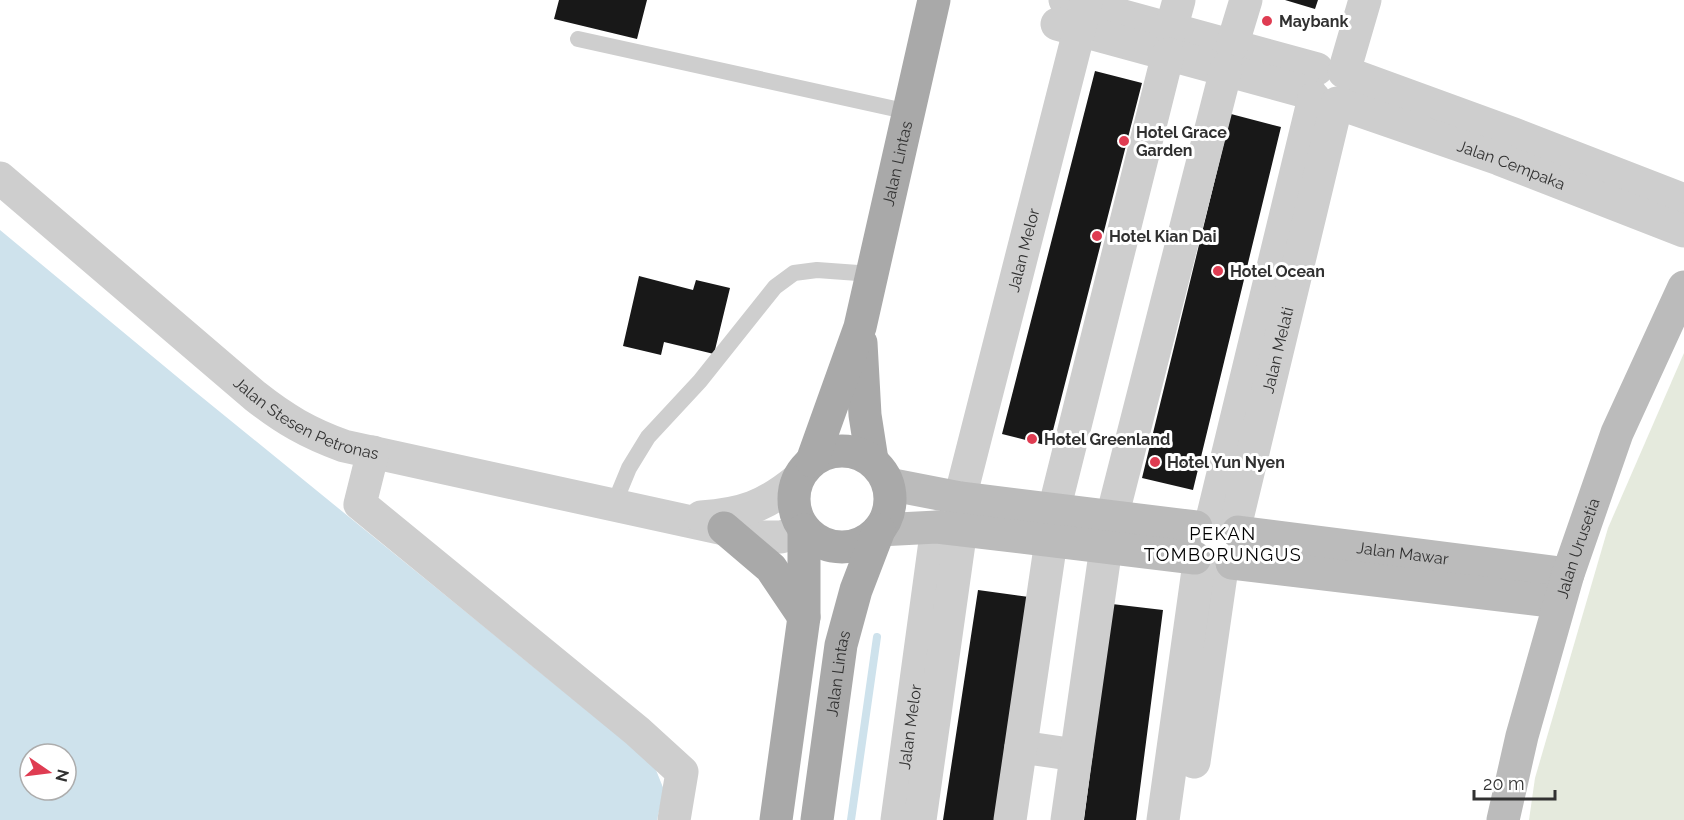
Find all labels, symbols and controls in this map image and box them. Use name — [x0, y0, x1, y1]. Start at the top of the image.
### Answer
place label: Maybank — [1279, 12, 1348, 31]
marker: Maybank — [1260, 14, 1274, 28]
street label: Jalan Lintas — [879, 119, 916, 208]
place label: Hotel Grace Garden — [1136, 123, 1227, 160]
marker: Hotel Grace Garden — [1117, 134, 1131, 148]
street label: Jalan Cempaka — [1455, 136, 1568, 194]
street label: Jalan Melor — [1004, 206, 1044, 294]
place label: Hotel Kian Dai — [1109, 227, 1217, 246]
marker: Hotel Kian Dai — [1090, 229, 1104, 243]
place label: Hotel Ocean — [1230, 262, 1325, 281]
marker: Hotel Ocean — [1211, 264, 1225, 278]
street label: Jalan Melati — [1259, 305, 1298, 395]
street label: Jalan Stesen Petronas — [230, 373, 381, 463]
place label: Hotel Greenland — [1044, 430, 1170, 449]
marker: Hotel Greenland — [1025, 432, 1039, 446]
place label: Hotel Yun Nyen — [1167, 453, 1285, 472]
marker: Hotel Yun Nyen — [1148, 455, 1162, 469]
street label: Jalan Urusetia — [1553, 496, 1604, 601]
district label: PEKAN TOMBORUNGUS — [1144, 523, 1302, 565]
street label: Jalan Mawar — [1356, 538, 1450, 569]
street label: Jalan Lintas — [822, 628, 855, 718]
street label: Jalan Melor — [895, 683, 925, 771]
north arrow — [18, 742, 78, 802]
scale bar — [1474, 763, 1555, 801]
text: N — [51, 767, 73, 784]
text: 20 m — [1483, 773, 1525, 794]

